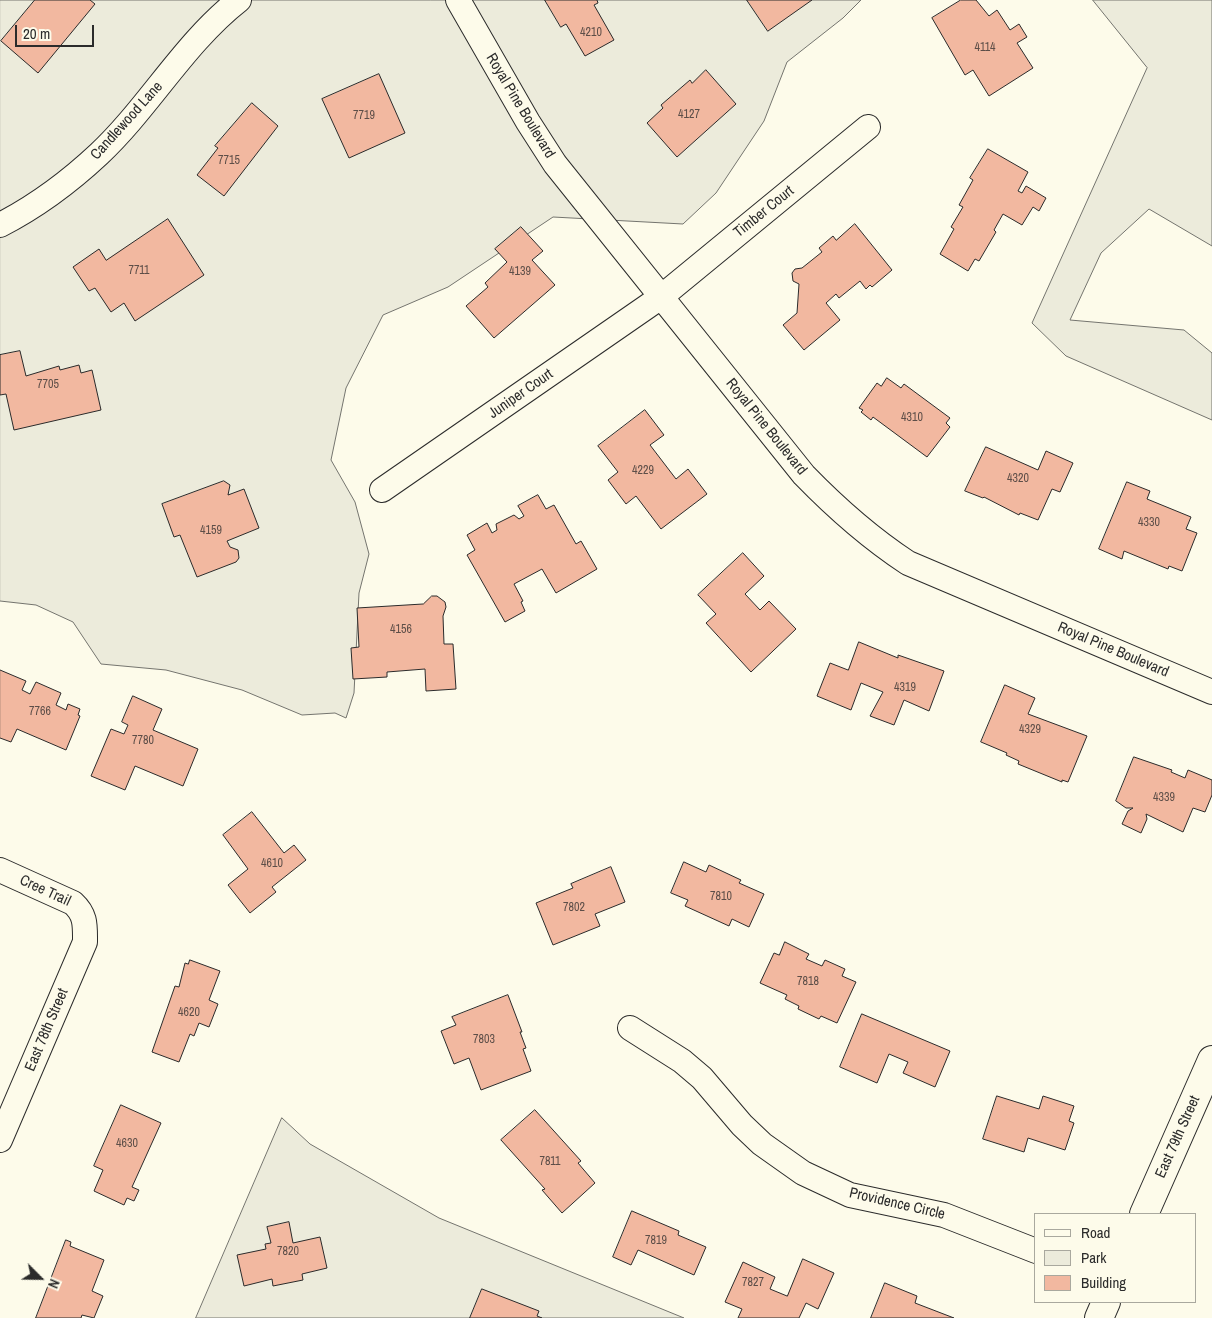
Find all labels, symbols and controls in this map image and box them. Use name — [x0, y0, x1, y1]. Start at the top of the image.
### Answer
scale bar — [18, 15, 96, 47]
text: 20 m — [23, 23, 50, 44]
house number: 4210 — [580, 26, 602, 40]
house number: 4114 — [974, 41, 996, 55]
street label: Royal Pine Boulevard — [482, 50, 558, 162]
street label: Candlewood Lane — [87, 78, 167, 164]
house number: 4127 — [678, 108, 700, 122]
house number: 7719 — [353, 109, 375, 123]
house number: 7715 — [218, 154, 240, 168]
street label: Timber Court — [730, 182, 798, 242]
house number: 7711 — [128, 264, 150, 278]
house number: 4139 — [509, 265, 531, 279]
street label: Juniper Court — [485, 365, 557, 423]
street label: Royal Pine Boulevard — [722, 375, 810, 479]
house number: 7705 — [37, 378, 59, 392]
house number: 4310 — [901, 411, 923, 425]
house number: 4229 — [632, 464, 654, 478]
house number: 4320 — [1007, 472, 1029, 486]
house number: 4330 — [1138, 516, 1160, 530]
house number: 4159 — [200, 524, 222, 538]
street label: Royal Pine Boulevard — [1055, 618, 1171, 682]
house number: 4156 — [390, 623, 412, 637]
house number: 4319 — [894, 681, 916, 695]
house number: 7766 — [29, 705, 51, 719]
house number: 4329 — [1019, 723, 1041, 737]
house number: 7780 — [132, 734, 154, 748]
house number: 4339 — [1153, 791, 1175, 805]
house number: 4610 — [261, 857, 283, 871]
street label: Cree Trail — [17, 871, 73, 911]
house number: 7810 — [710, 890, 732, 904]
house number: 7802 — [563, 901, 585, 915]
house number: 7818 — [797, 975, 819, 989]
street label: East 78th Street — [21, 986, 73, 1074]
house number: 4620 — [178, 1006, 200, 1020]
house number: 7803 — [473, 1033, 495, 1047]
street label: East 79th Street — [1152, 1093, 1204, 1181]
house number: 4630 — [116, 1137, 138, 1151]
house number: 7811 — [539, 1155, 561, 1169]
street label: Providence Circle — [847, 1184, 947, 1224]
legend — [1034, 1213, 1197, 1303]
text: Road — [1081, 1222, 1110, 1243]
house number: 7819 — [645, 1234, 667, 1248]
house number: 7820 — [277, 1245, 299, 1259]
text: Park — [1081, 1247, 1106, 1268]
north arrow — [15, 1253, 65, 1303]
text: Building — [1081, 1272, 1126, 1293]
house number: 7827 — [742, 1276, 764, 1290]
text: N — [44, 1277, 64, 1291]

